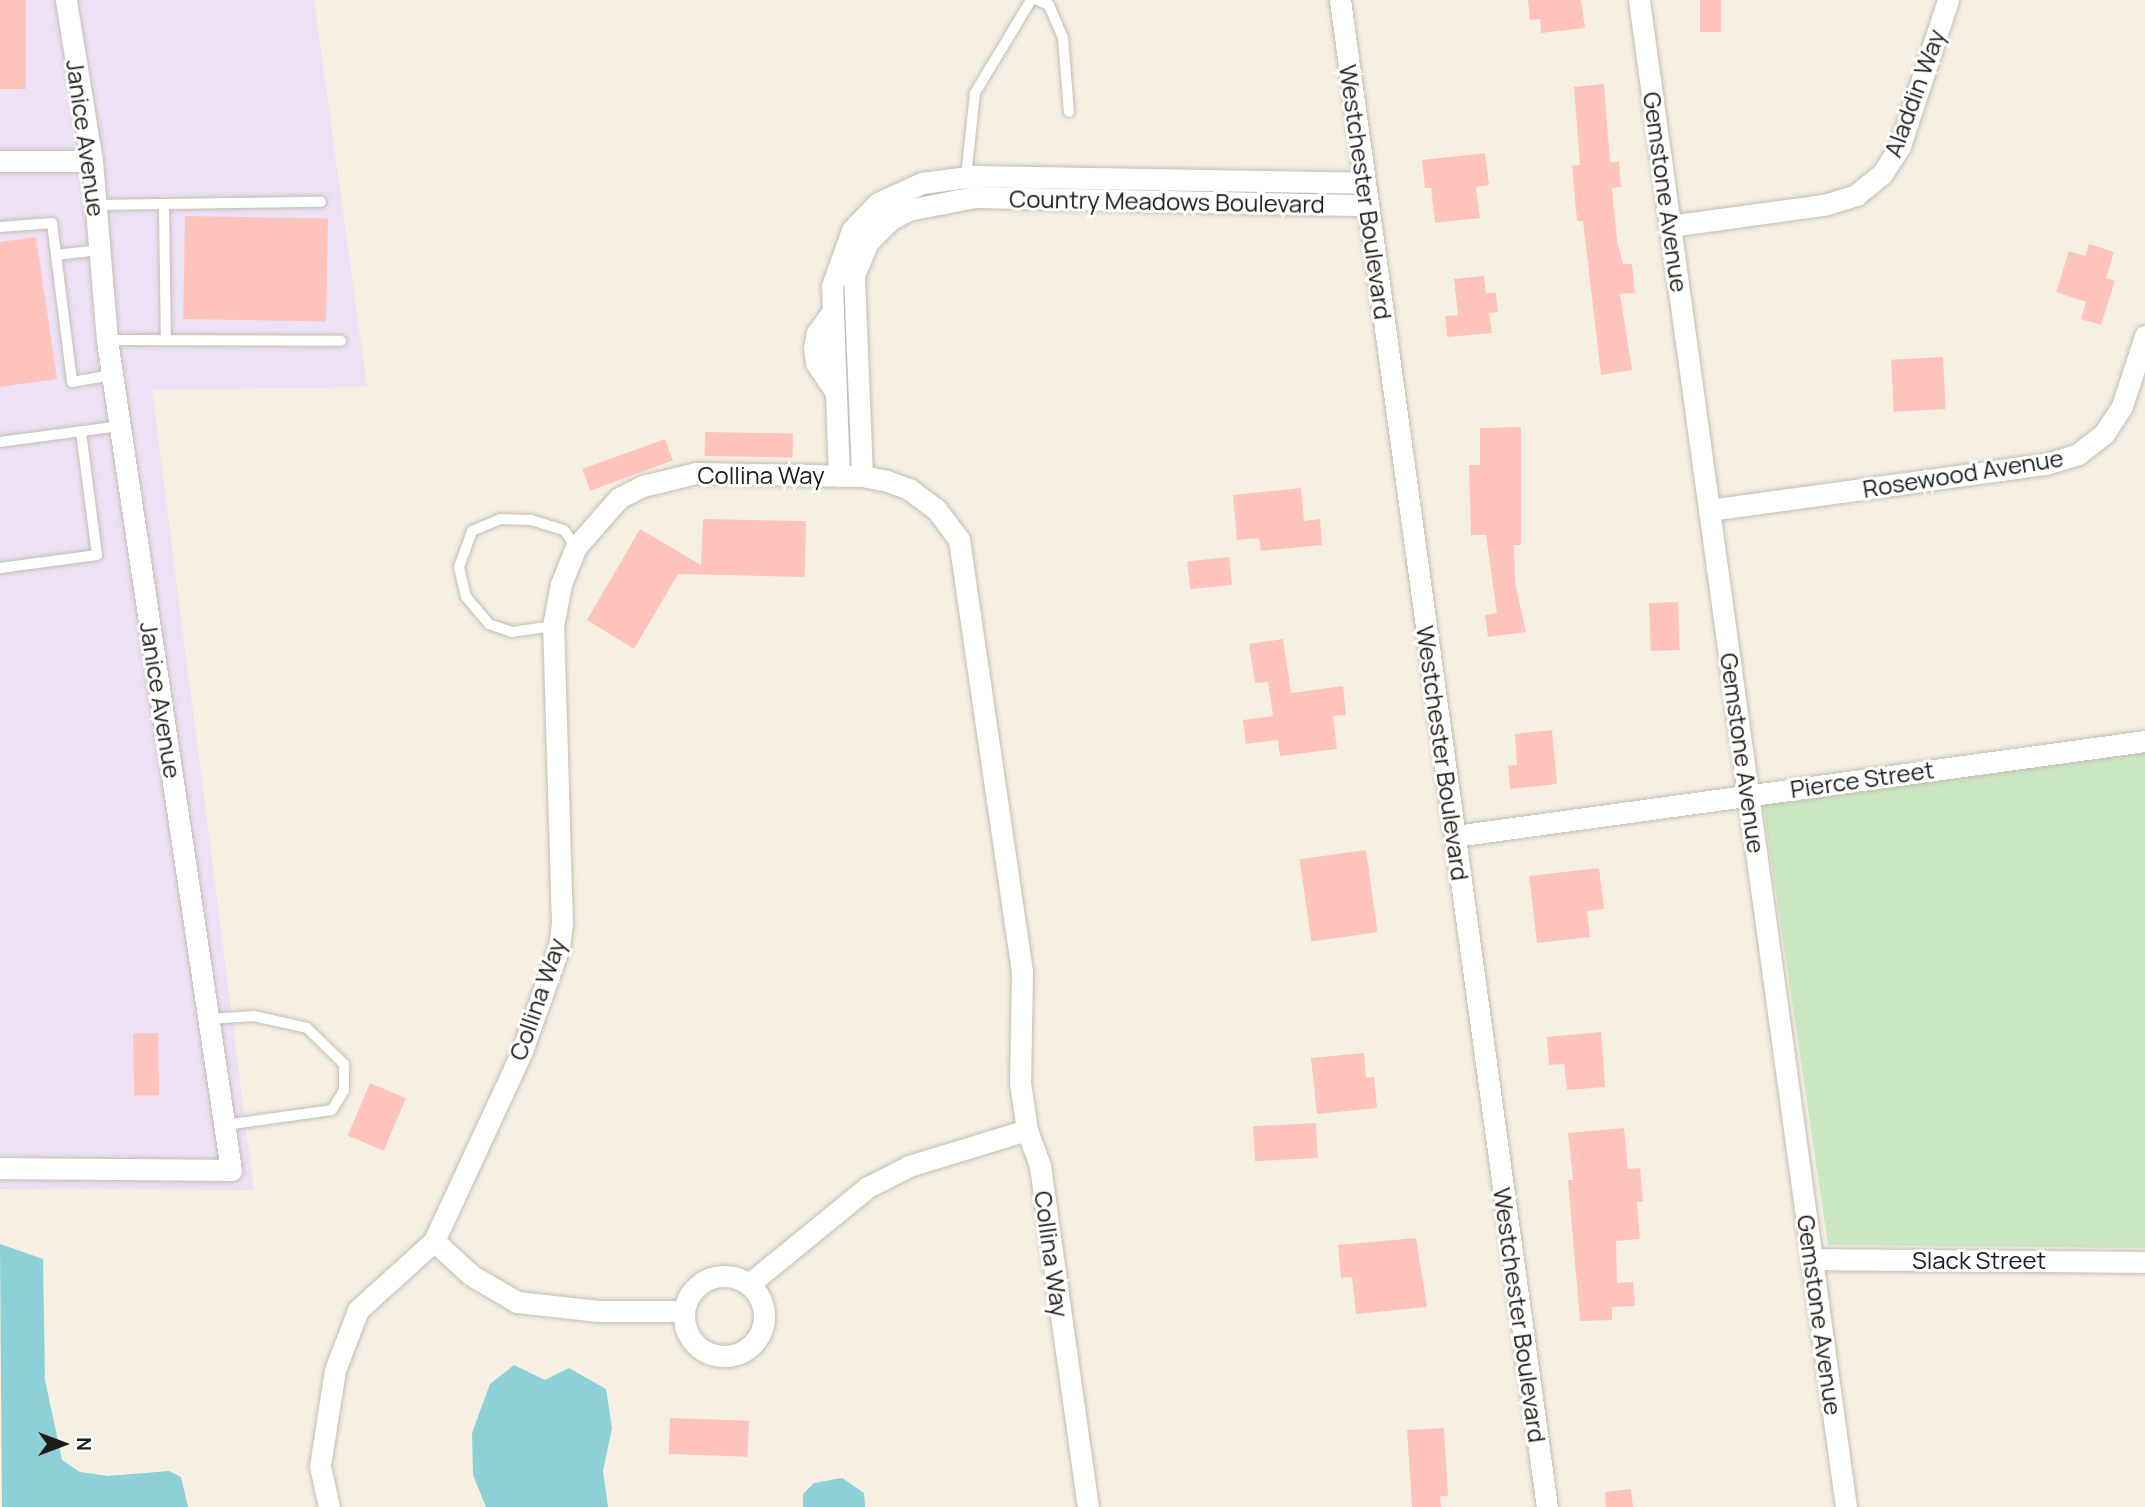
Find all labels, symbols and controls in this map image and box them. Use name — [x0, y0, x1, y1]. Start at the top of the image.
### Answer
street label: Aladdin Way — [1878, 25, 1950, 161]
street label: Janice Avenue — [61, 58, 111, 218]
street label: Westchester Boulevard — [1334, 63, 1398, 321]
street label: Gemstone Avenue — [1638, 90, 1694, 294]
street label: Country Meadows Boulevard — [1009, 184, 1325, 218]
street label: Rosewood Avenue — [1861, 443, 2065, 503]
street label: Collina Way — [697, 461, 825, 489]
street label: Janice Avenue — [134, 620, 188, 780]
street label: Westchester Boulevard — [1411, 624, 1475, 882]
street label: Gemstone Avenue — [1715, 651, 1771, 855]
street label: Pierce Street — [1788, 755, 1936, 803]
street label: Collina Way — [503, 934, 571, 1064]
street label: Westchester Boulevard — [1488, 1186, 1552, 1444]
street label: Collina Way — [1029, 1189, 1075, 1319]
street label: Gemstone Avenue — [1792, 1213, 1848, 1417]
street label: Slack Street — [1912, 1246, 2046, 1274]
north arrow — [28, 1409, 98, 1479]
text: N — [71, 1437, 97, 1451]

